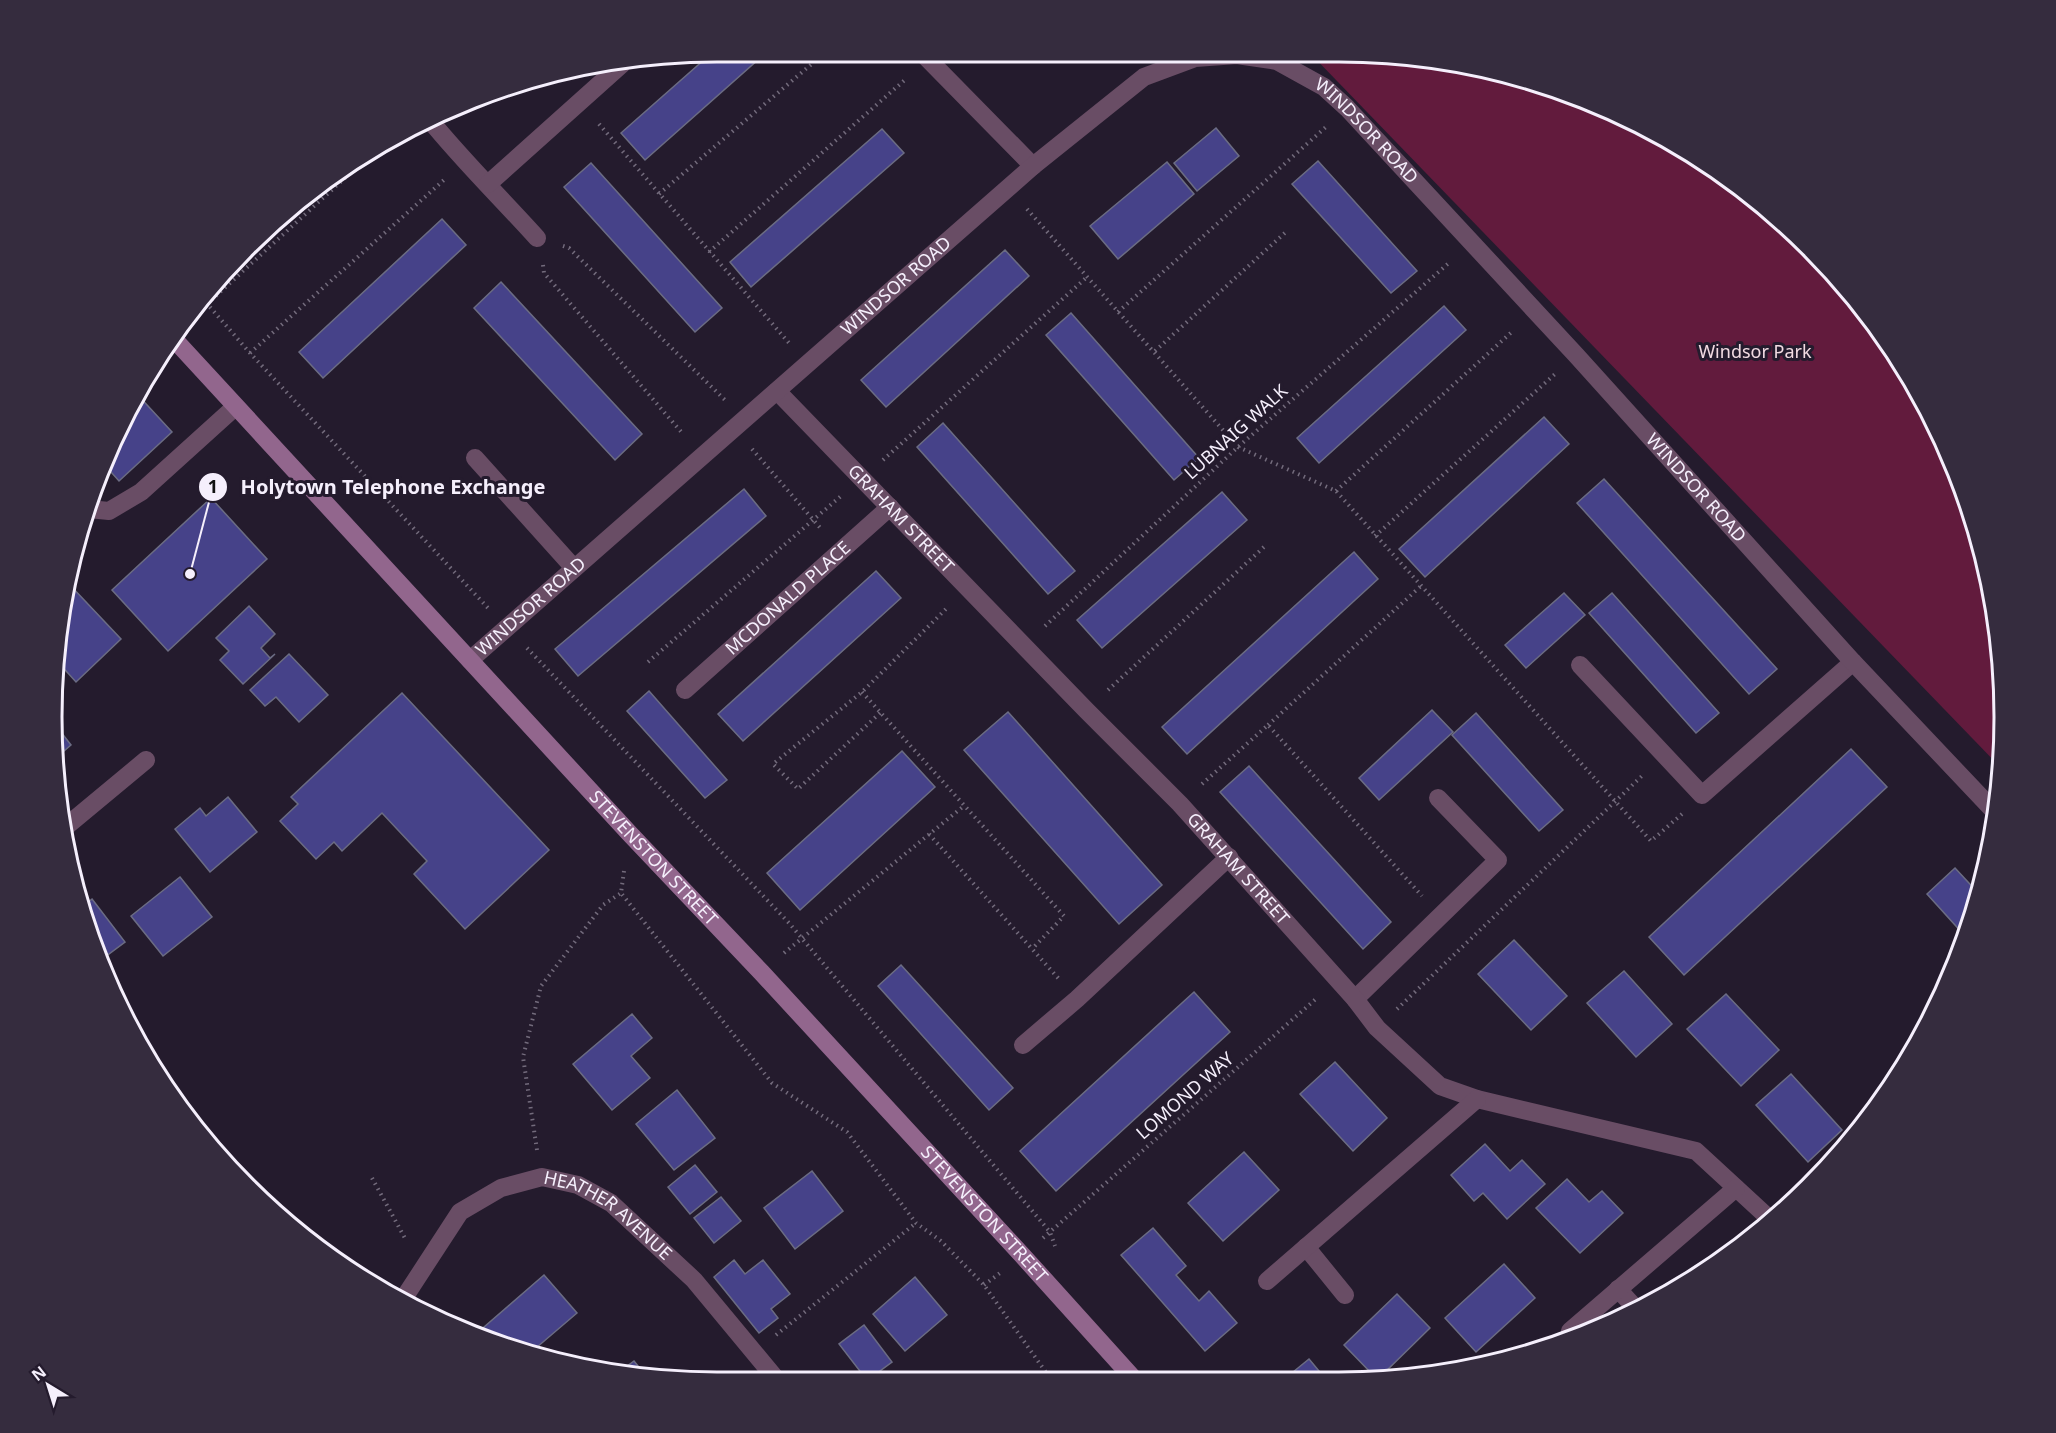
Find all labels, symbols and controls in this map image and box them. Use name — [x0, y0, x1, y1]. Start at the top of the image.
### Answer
street label: WINDSOR ROAD — [1311, 72, 1424, 188]
street label: WINDSOR ROAD — [835, 230, 956, 340]
park label: Windsor Park — [1698, 339, 1812, 363]
street label: LUBNAIG WALK — [1179, 378, 1293, 484]
street label: WINDSOR ROAD — [1641, 428, 1752, 547]
street label: GRAHAM STREET — [843, 459, 960, 578]
callout: Holytown Telephone Exchange — [198, 468, 557, 506]
text: Holytown Telephone Exchange — [241, 473, 545, 500]
text: 1 — [208, 474, 218, 498]
street label: MCDONALD PLACE — [720, 535, 855, 660]
street label: WINDSOR ROAD — [470, 551, 590, 661]
street label: STEVENSTON STREET — [584, 785, 724, 930]
street label: GRAHAM STREET — [1182, 807, 1295, 929]
street label: LOMOND WAY — [1131, 1046, 1239, 1144]
street label: STEVENSTON STREET — [916, 1140, 1054, 1287]
street label: HEATHER AVENUE — [542, 1165, 678, 1265]
north arrow — [18, 1355, 78, 1415]
text: N — [27, 1361, 51, 1386]

